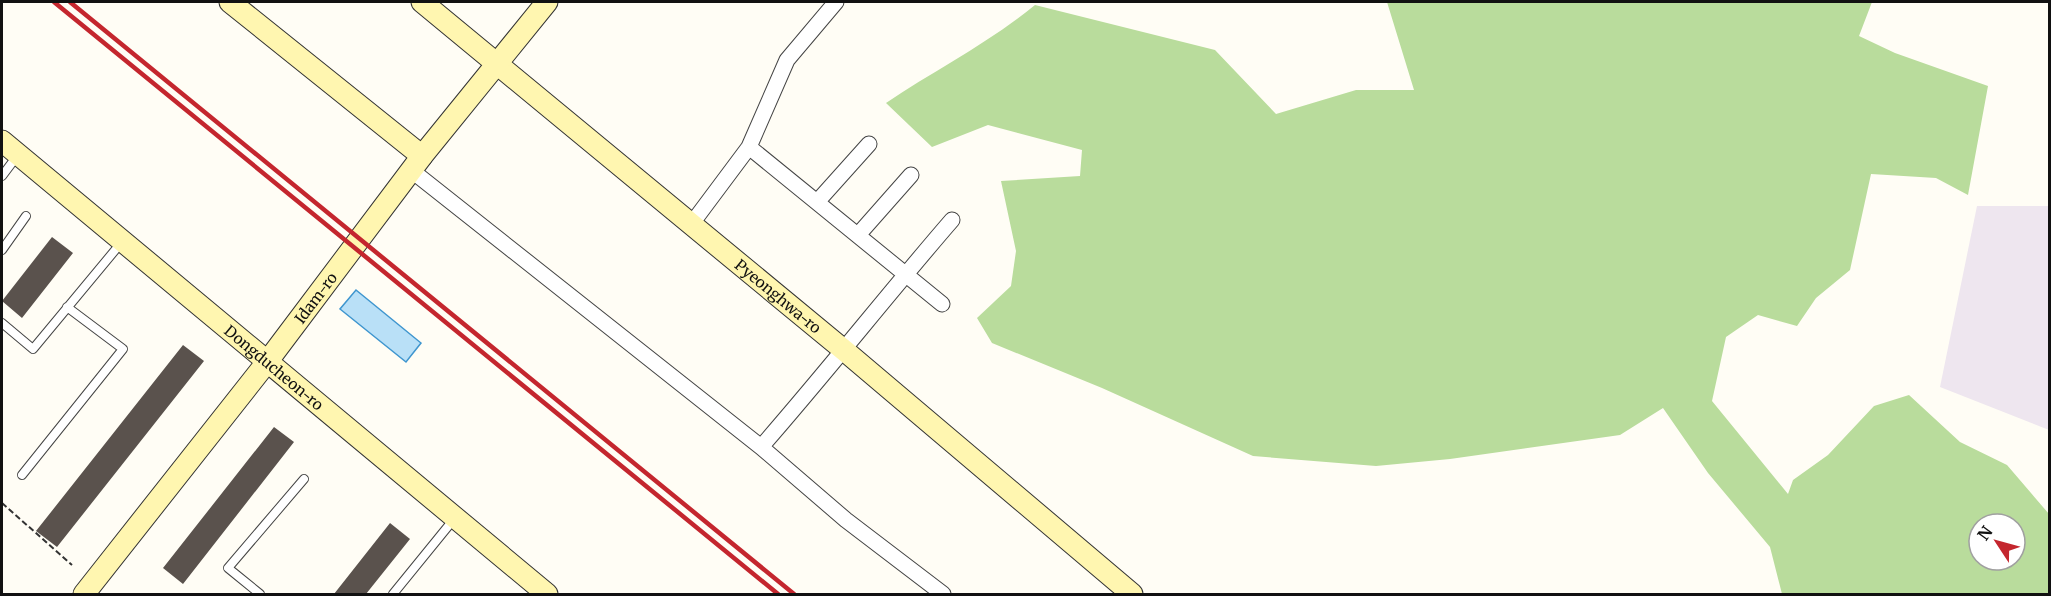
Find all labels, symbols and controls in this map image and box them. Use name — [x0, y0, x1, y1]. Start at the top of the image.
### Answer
street label: Pyeonghwa-ro — [731, 255, 826, 337]
street label: Idam-ro — [290, 268, 341, 327]
street label: Dongducheon-ro — [221, 321, 328, 414]
north arrow — [1967, 512, 2027, 572]
text: N — [1973, 522, 1997, 544]

